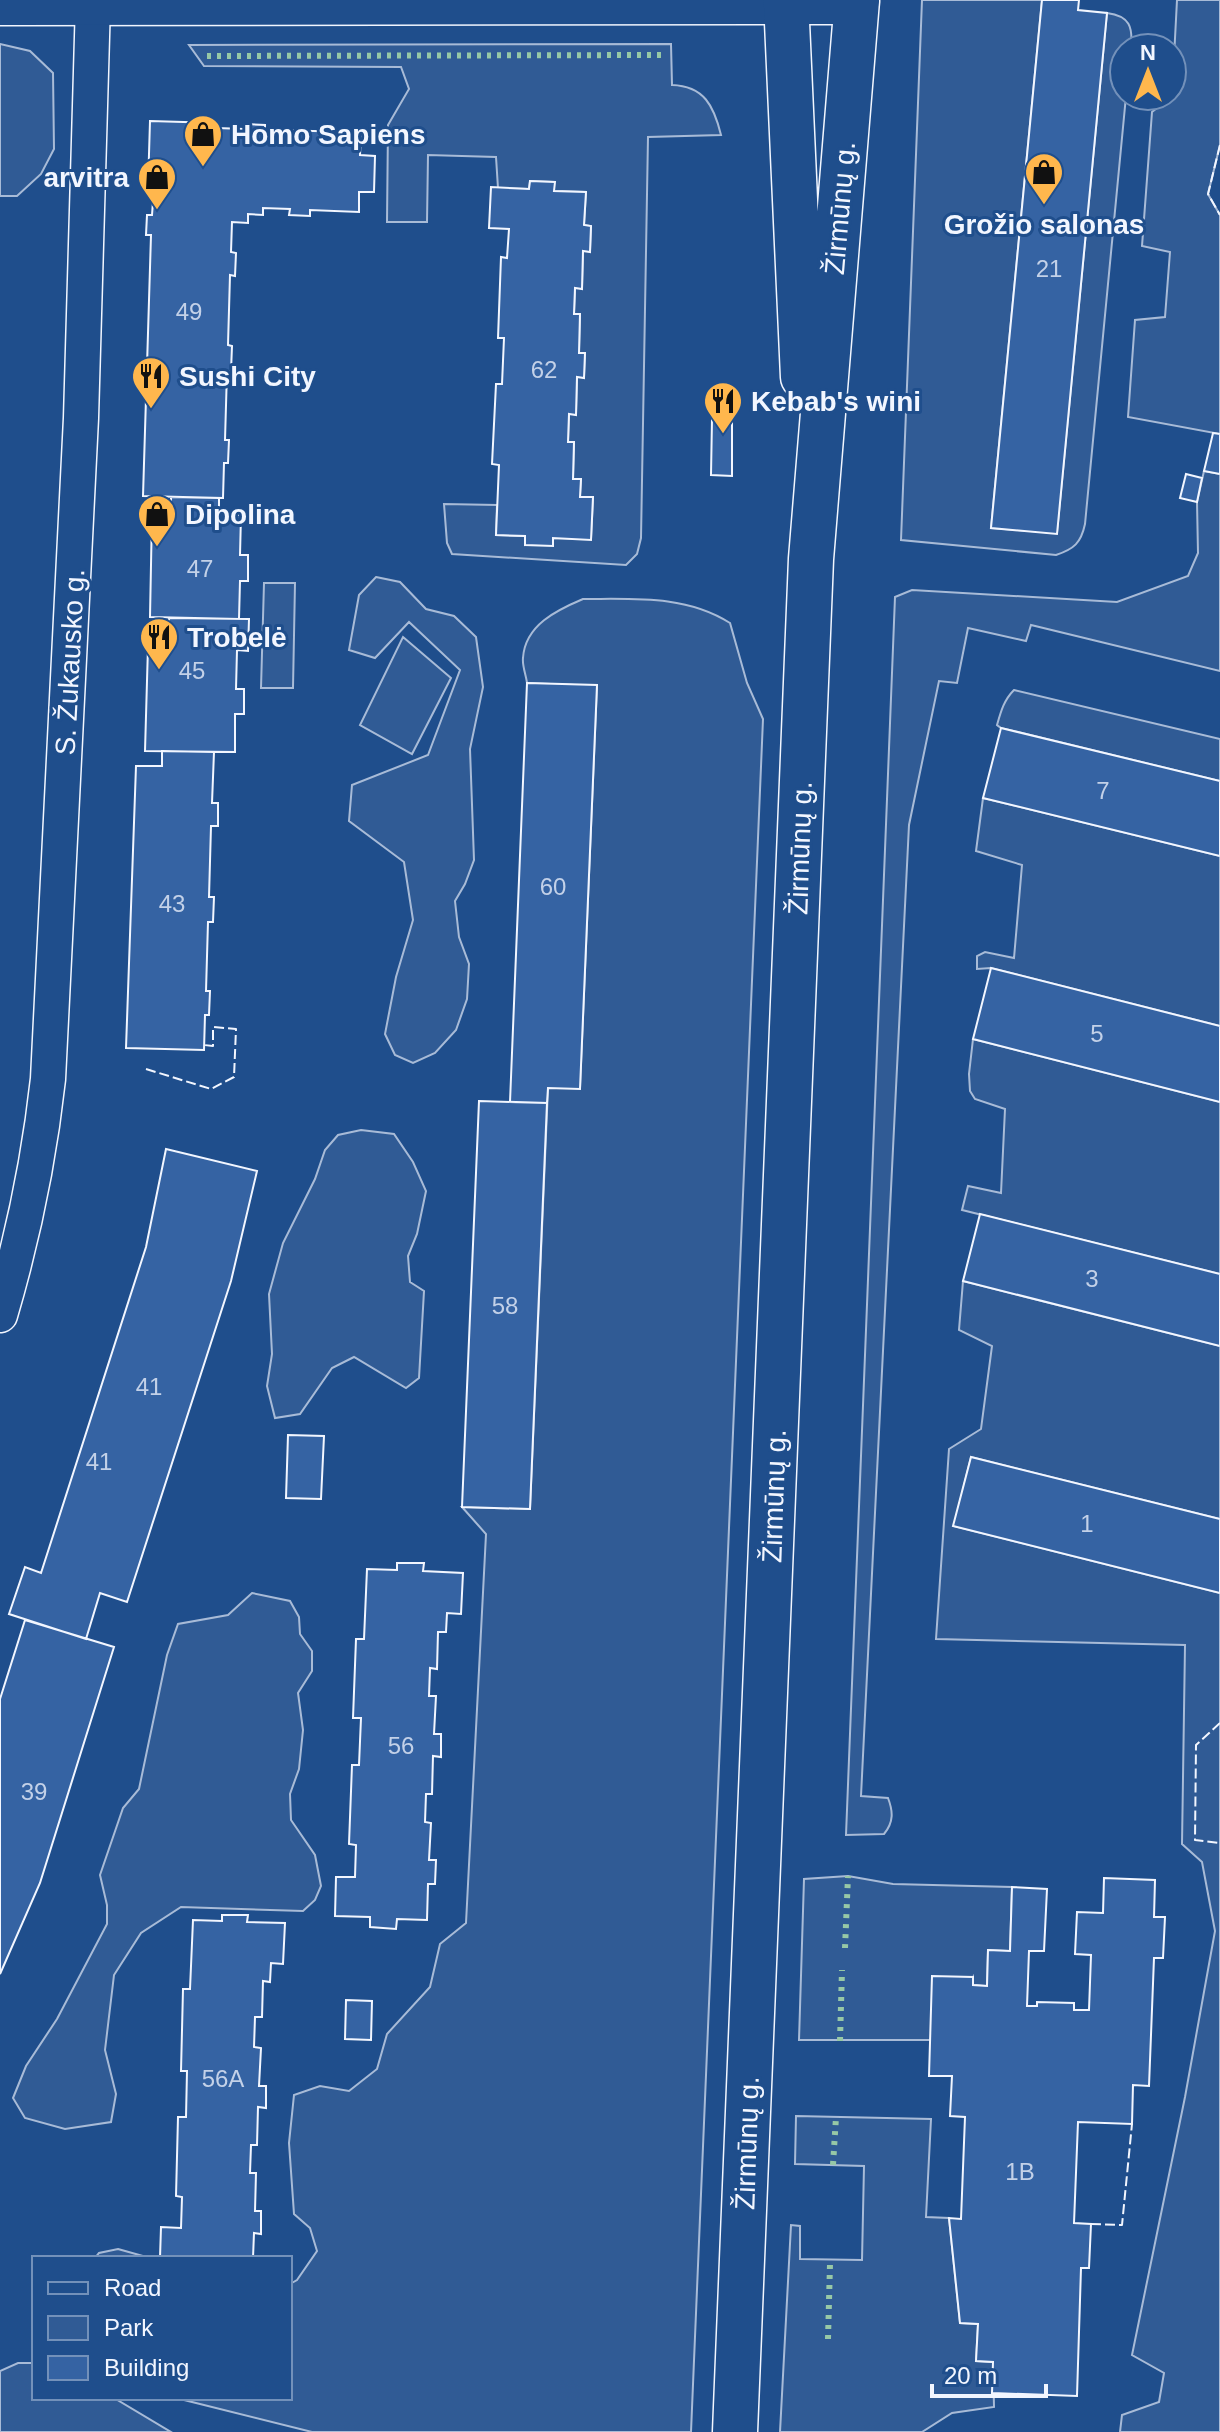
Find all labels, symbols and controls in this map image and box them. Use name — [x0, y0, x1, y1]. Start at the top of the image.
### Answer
north arrow — [1108, 32, 1188, 112]
text: N — [1140, 40, 1156, 65]
shop icon: Homo Sapiens — [182, 113, 224, 168]
place label: Homo Sapiens — [231, 119, 425, 150]
street label: Žirmūnų g. — [819, 140, 861, 276]
shop icon: Grožio salonas — [1023, 151, 1065, 206]
shop icon: arvitra — [136, 156, 178, 211]
place label: arvitra — [43, 162, 129, 193]
place label: Grožio salonas — [944, 209, 1144, 240]
house number: 21 — [1036, 255, 1062, 282]
house number: 49 — [176, 298, 202, 325]
restaurant icon: Sushi City — [130, 355, 172, 410]
house number: 62 — [531, 356, 557, 383]
place label: Sushi City — [179, 361, 316, 392]
restaurant icon: Kebab's wini — [702, 380, 744, 435]
place label: Kebab's wini — [751, 386, 921, 417]
shop icon: Dipolina — [136, 493, 178, 548]
place label: Dipolina — [185, 499, 296, 530]
house number: 47 — [187, 555, 213, 582]
street label: S. Žukausko g. — [50, 568, 90, 756]
restaurant icon: Trobelė — [138, 616, 180, 671]
place label: Trobelė — [187, 622, 287, 653]
house number: 45 — [179, 657, 205, 684]
house number: 7 — [1096, 777, 1110, 804]
street label: Žirmūnų g. — [782, 781, 818, 915]
house number: 60 — [540, 873, 566, 900]
house number: 43 — [159, 890, 185, 917]
house number: 5 — [1090, 1020, 1104, 1047]
house number: 3 — [1085, 1265, 1099, 1292]
house number: 58 — [492, 1292, 518, 1319]
house number: 41 — [136, 1373, 162, 1400]
street label: Žirmūnų g. — [756, 1429, 792, 1563]
house number: 41 — [86, 1448, 112, 1475]
house number: 1 — [1080, 1510, 1094, 1537]
house number: 56 — [388, 1732, 414, 1759]
house number: 39 — [21, 1778, 47, 1805]
house number: 56A — [202, 2065, 244, 2092]
street label: Žirmūnų g. — [729, 2076, 765, 2210]
house number: 1B — [1005, 2158, 1035, 2185]
legend — [32, 2256, 292, 2400]
text: Road — [104, 2274, 161, 2301]
text: Park — [104, 2314, 154, 2341]
scale bar — [932, 2348, 1046, 2398]
text: Building — [104, 2354, 189, 2381]
text: 20 m — [944, 2362, 997, 2389]

